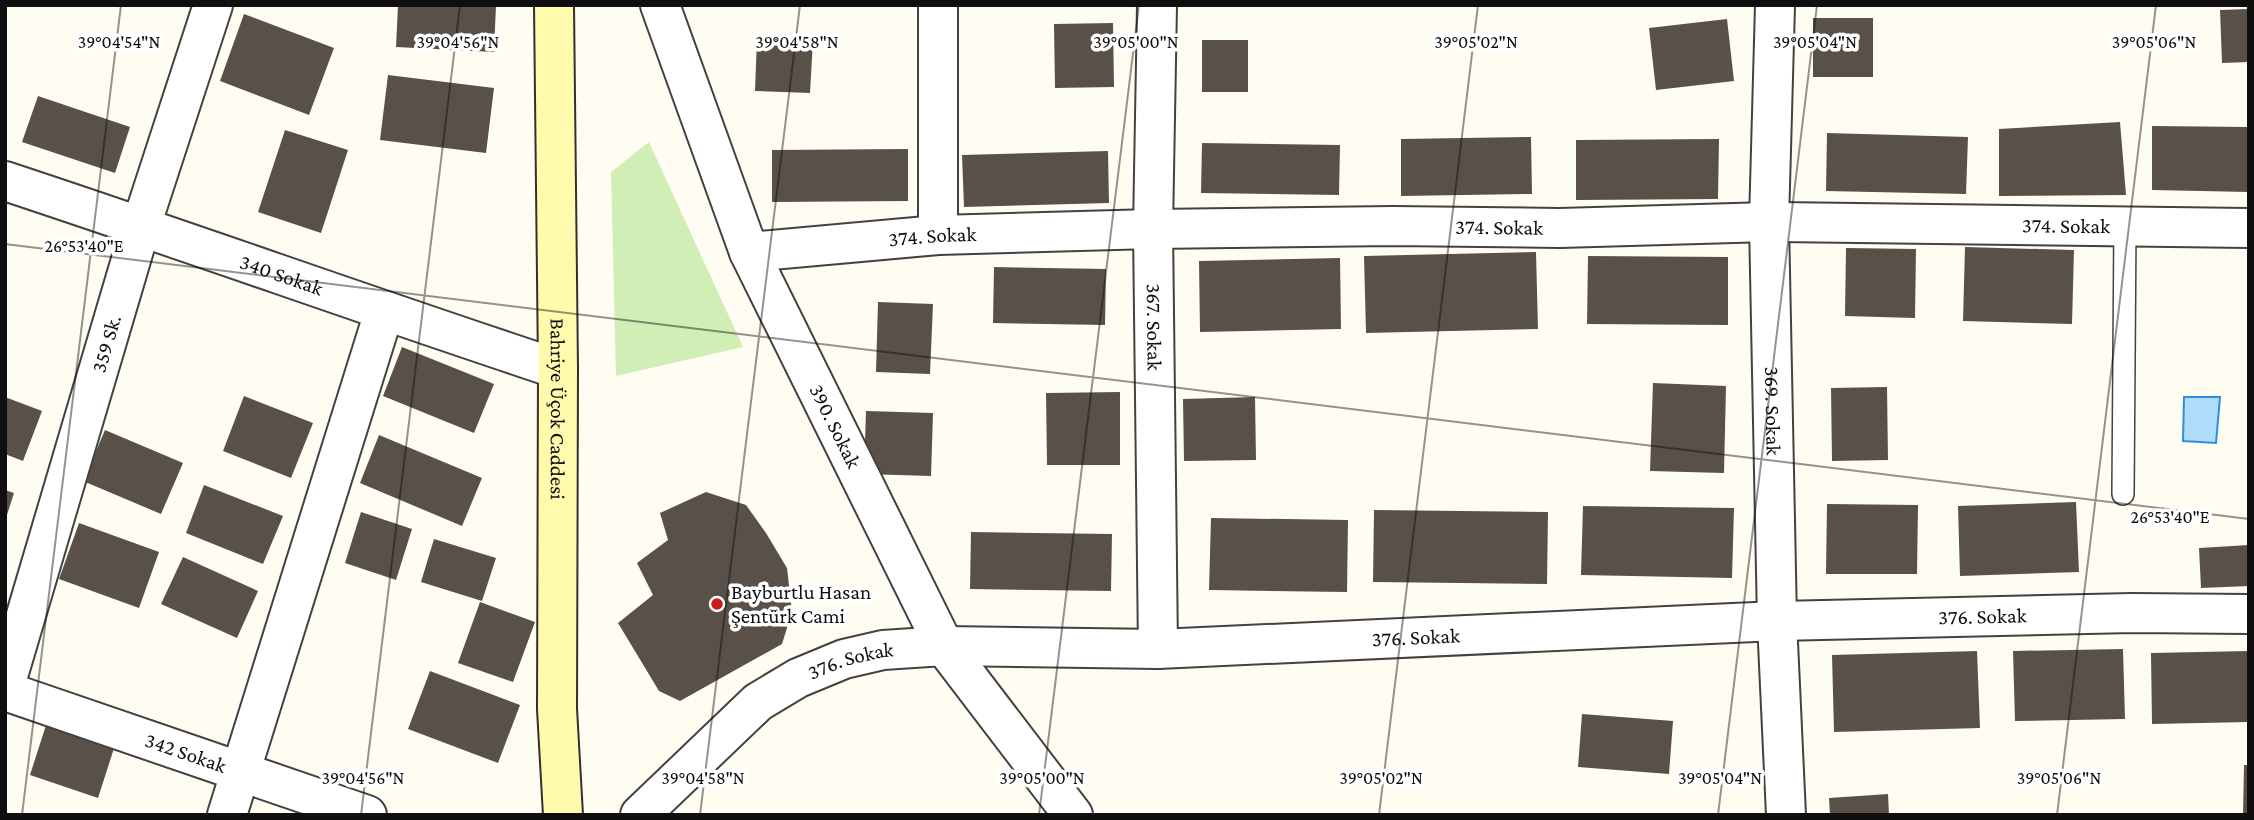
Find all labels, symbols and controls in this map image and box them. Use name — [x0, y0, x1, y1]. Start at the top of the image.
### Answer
text: 39°04'54"N — [78, 32, 160, 52]
text: 39°04'56"N — [417, 32, 500, 52]
text: 39°04'58"N — [755, 32, 839, 52]
text: 39°05'00"N — [1093, 32, 1179, 52]
text: 39°05'02"N — [1434, 32, 1518, 52]
text: 39°05'04"N — [1773, 32, 1857, 52]
text: 39°05'06"N — [2112, 32, 2196, 52]
street label: 374. Sokak — [2022, 213, 2110, 238]
street label: 374. Sokak — [1455, 215, 1543, 240]
street label: 374. Sokak — [887, 222, 977, 251]
text: 26°53'40"E — [44, 236, 124, 256]
street label: 340 Sokak — [237, 250, 326, 300]
street label: 367. Sokak — [1142, 283, 1167, 371]
street label: 359 Sk. — [86, 312, 126, 375]
street label: Bahriye Üçok Caddesi — [545, 318, 570, 500]
street label: 369. Sokak — [1760, 366, 1786, 456]
street label: 390. Sokak — [804, 380, 866, 472]
text: 26°53'40"E — [2130, 507, 2210, 527]
place label: Bayburtlu Hasan Şentürk Cami — [731, 580, 871, 628]
marker: Bayburtlu Hasan Şentürk Cami — [709, 596, 725, 612]
street label: 376. Sokak — [1938, 603, 2027, 629]
street label: 376. Sokak — [1371, 623, 1460, 651]
street label: 376. Sokak — [804, 637, 894, 685]
street label: 342 Sokak — [142, 728, 230, 778]
text: 39°04'56"N — [322, 768, 405, 788]
text: 39°04'58"N — [661, 768, 745, 788]
text: 39°05'00"N — [999, 768, 1085, 788]
text: 39°05'02"N — [1339, 768, 1423, 788]
text: 39°05'04"N — [1678, 768, 1762, 788]
text: 39°05'06"N — [2017, 768, 2101, 788]

